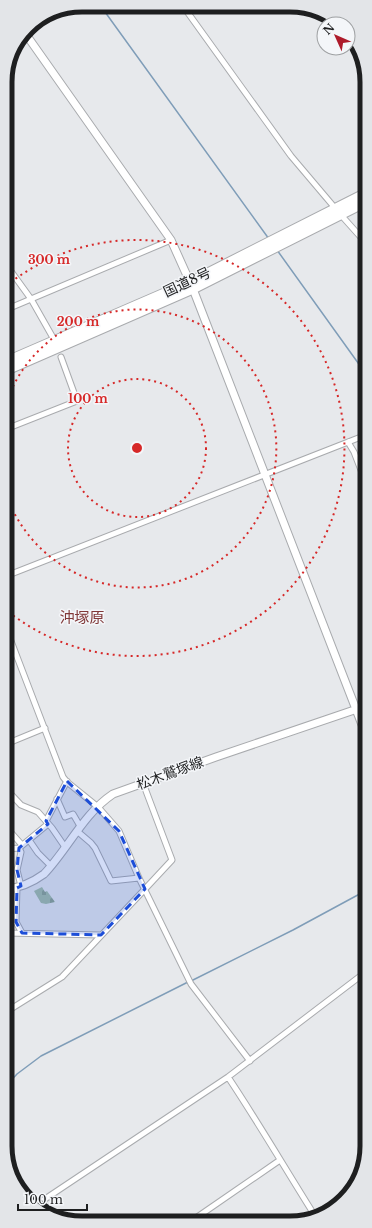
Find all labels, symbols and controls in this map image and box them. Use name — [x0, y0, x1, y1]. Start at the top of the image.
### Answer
north arrow — [316, 16, 356, 56]
text: N — [320, 20, 338, 38]
text: 300 m — [28, 252, 71, 267]
street label: 国道8号 — [160, 263, 214, 301]
text: 200 m — [57, 314, 100, 329]
text: 100 m — [68, 391, 109, 406]
centre of rings — [130, 441, 144, 455]
district label: 沖塚原 — [59, 608, 105, 627]
street label: 松木鷲塚線 — [134, 753, 206, 793]
scale bar — [18, 1186, 87, 1212]
text: 100 m — [24, 1192, 63, 1207]

